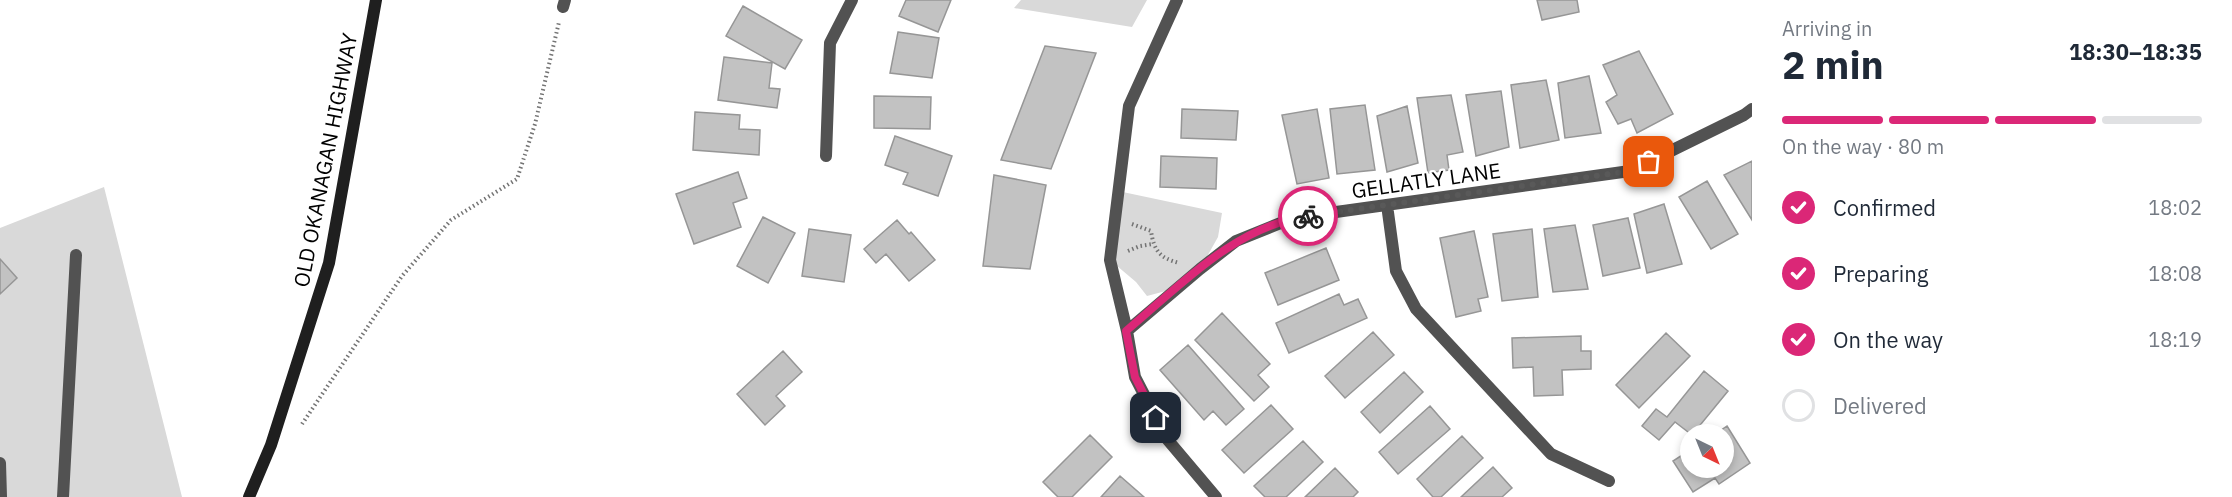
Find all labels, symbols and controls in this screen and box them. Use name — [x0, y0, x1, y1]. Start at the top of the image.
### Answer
text: Arriving in — [1782, 15, 1872, 42]
street label: OLD OKANAGAN HIGHWAY — [287, 30, 363, 289]
text: 18:30–18:35 — [2069, 37, 2202, 66]
text: 2 min — [1782, 39, 1884, 90]
text: On the way · 80 m — [1782, 133, 1944, 160]
pin — [1623, 136, 1674, 187]
icon: bag — [1632, 145, 1665, 178]
street label: GELLATLY LANE — [1350, 156, 1502, 204]
courier — [1278, 186, 1338, 246]
icon: check — [1782, 191, 1815, 224]
text: Confirmed — [1833, 193, 1936, 222]
text: 18:02 — [2148, 194, 2202, 221]
icon: bike — [1292, 200, 1325, 233]
icon: check — [1782, 257, 1815, 290]
text: Preparing — [1833, 259, 1928, 288]
text: 18:08 — [2148, 260, 2202, 287]
icon: check — [1782, 323, 1815, 356]
text: On the way — [1833, 325, 1943, 354]
text: 18:19 — [2148, 326, 2202, 353]
text: Delivered — [1833, 391, 1927, 420]
pin — [1130, 392, 1181, 443]
icon: home — [1139, 401, 1172, 434]
north arrow — [1680, 424, 1734, 478]
map controls — [1680, 424, 1734, 478]

